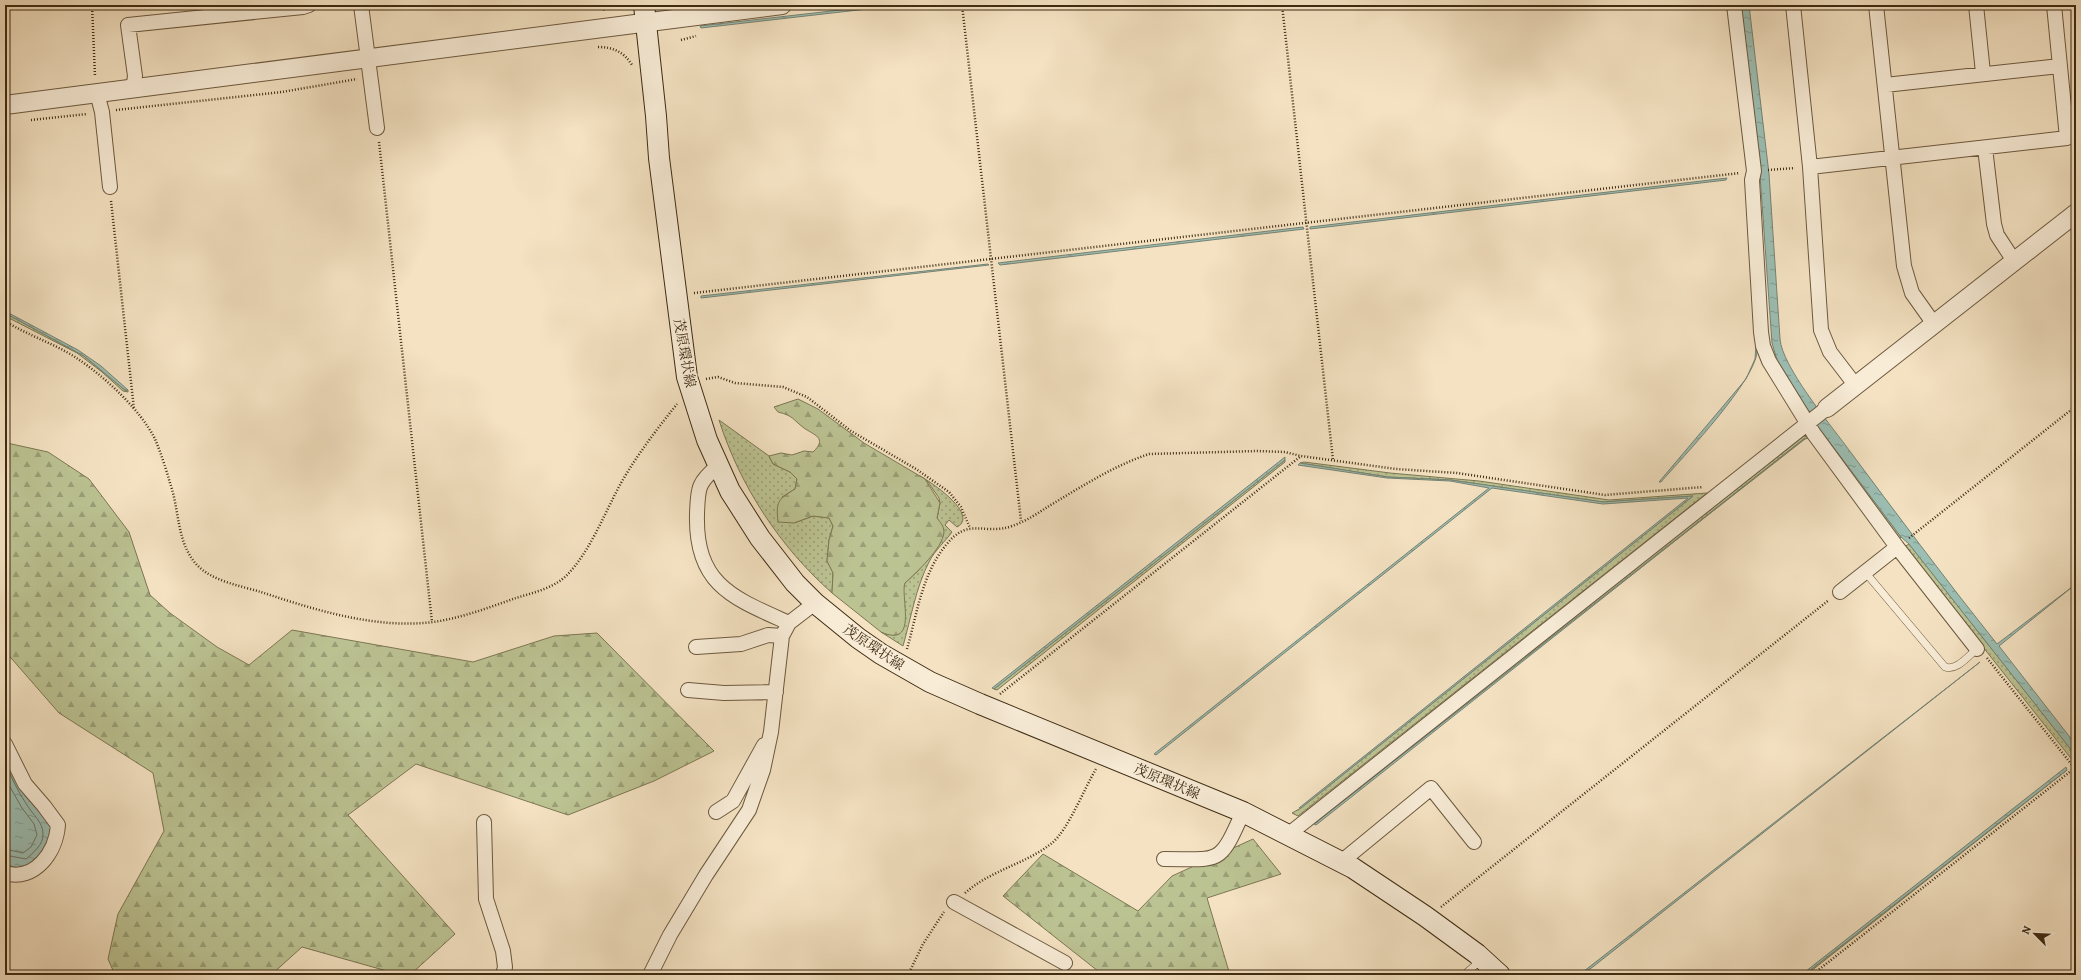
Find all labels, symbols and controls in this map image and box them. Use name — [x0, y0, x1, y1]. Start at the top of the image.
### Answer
street label: 茂原環状線 — [669, 317, 700, 389]
street label: 茂原環状線 — [839, 620, 908, 675]
street label: 茂原環状線 — [1131, 759, 1203, 804]
north arrow — [2015, 914, 2055, 954]
text: N — [2018, 923, 2035, 937]

